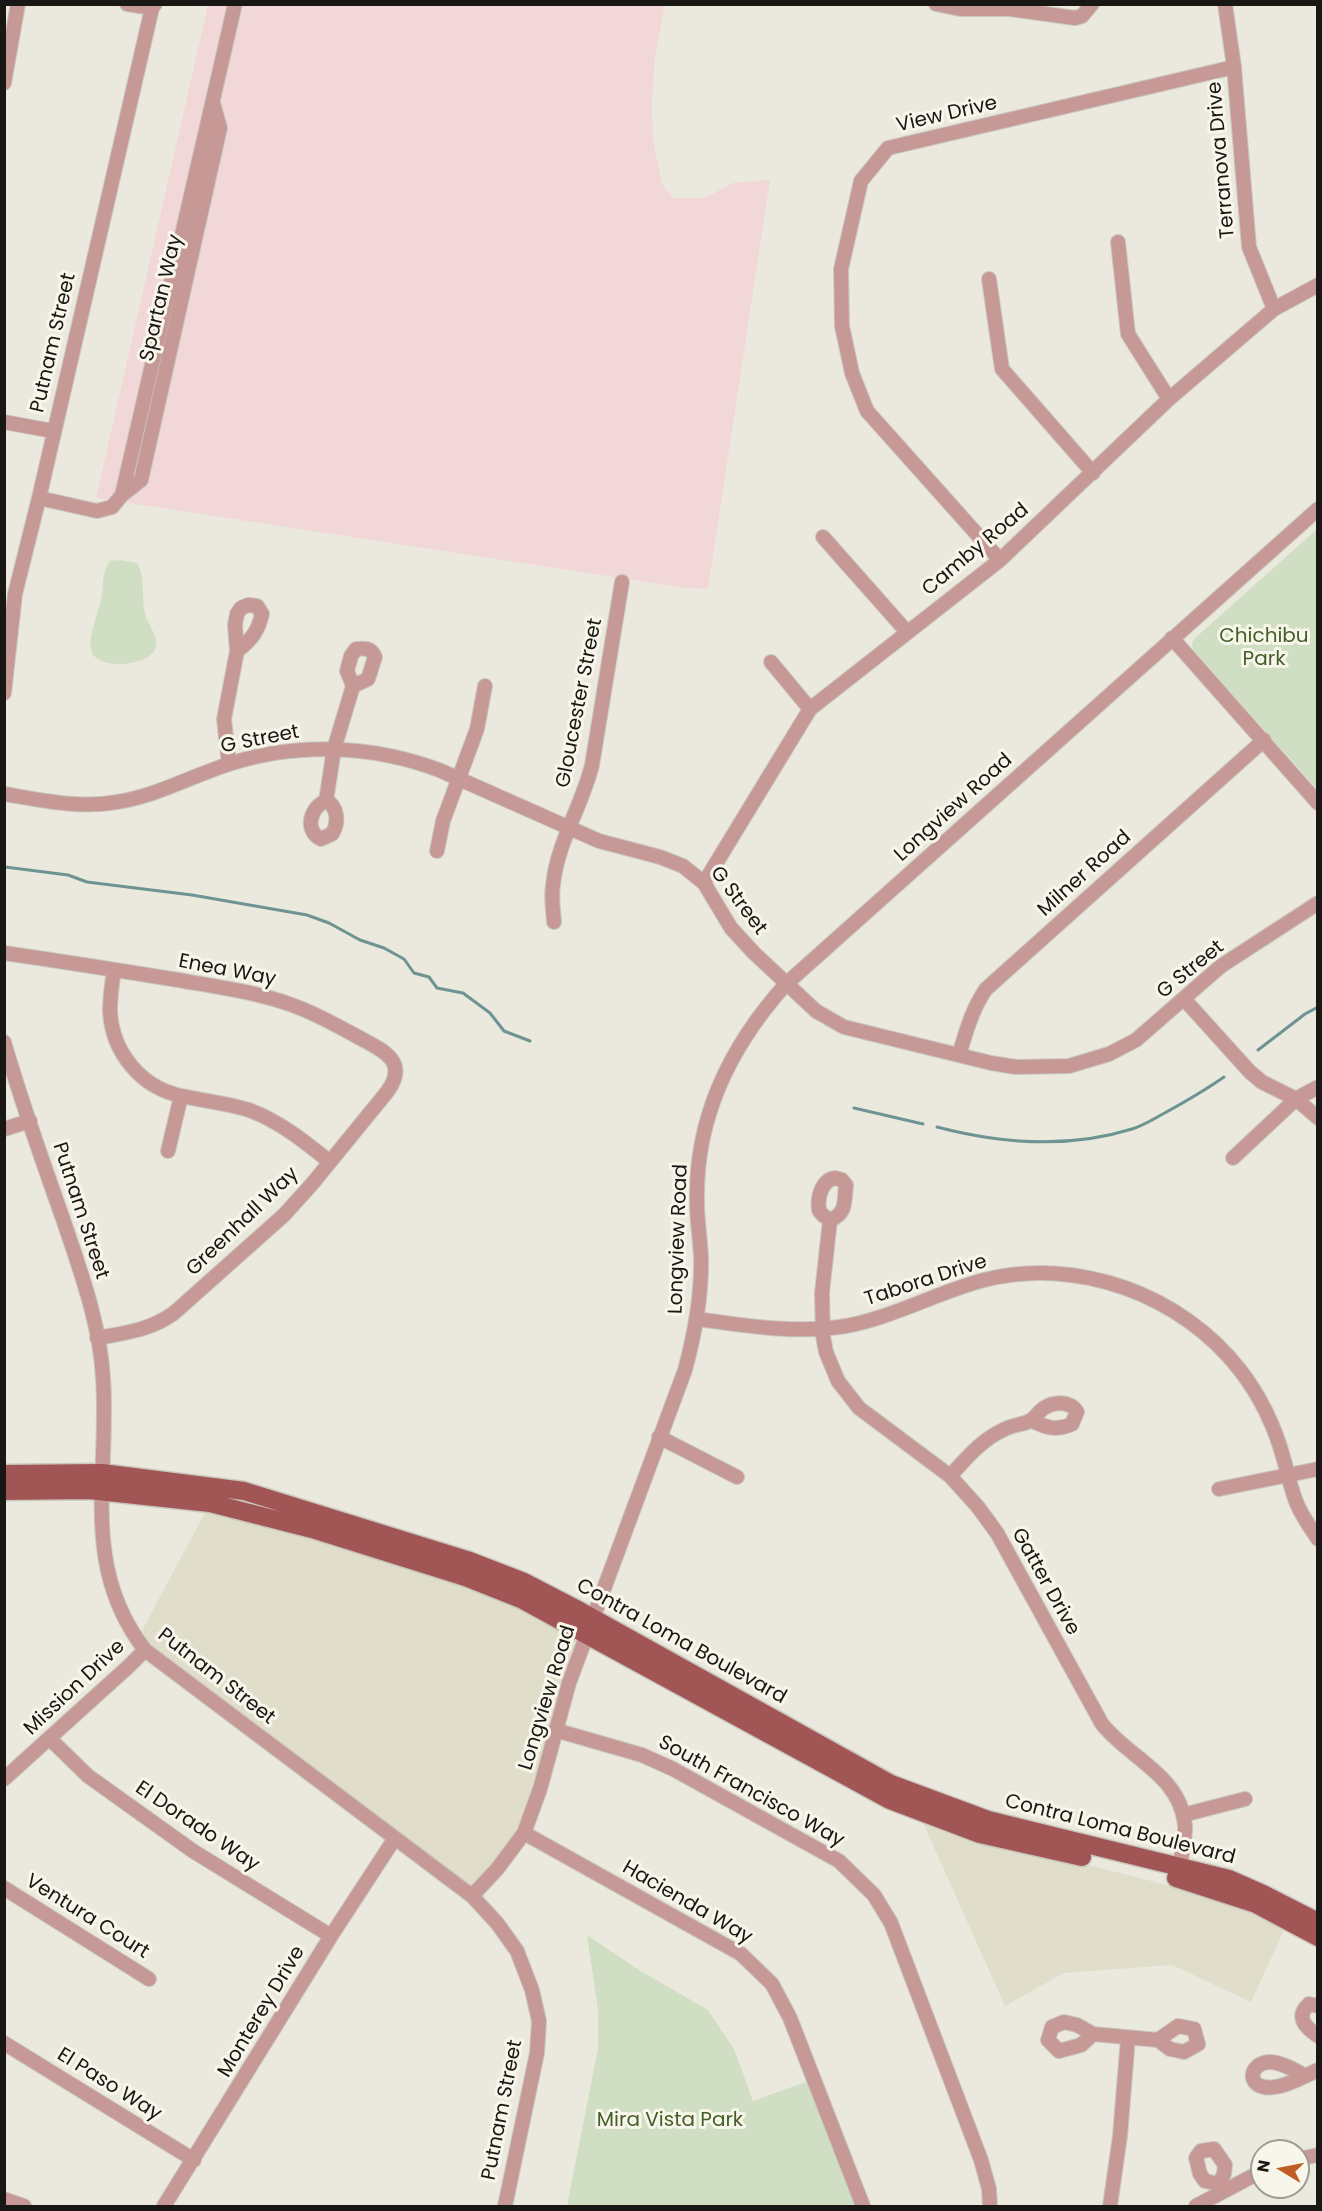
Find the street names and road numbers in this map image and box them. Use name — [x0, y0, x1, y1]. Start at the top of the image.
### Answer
street label: Terranova Drive — [1203, 81, 1241, 239]
street label: View Drive — [894, 92, 1000, 138]
street label: Spartan Way — [136, 232, 188, 364]
street label: Putnam Street — [26, 271, 82, 415]
street label: Camby Road — [918, 498, 1034, 602]
street label: Gloucester Street — [552, 616, 608, 790]
street label: G Street — [219, 721, 301, 759]
street label: Longview Road — [890, 749, 1018, 867]
street label: Milner Road — [1033, 826, 1137, 922]
street label: G Street — [705, 862, 771, 940]
street label: G Street — [1153, 936, 1229, 1004]
street label: Enea Way — [176, 950, 278, 992]
street label: Putnam Street — [47, 1140, 113, 1282]
street label: Greenhall Way — [182, 1163, 304, 1281]
street label: Longview Road — [664, 1164, 694, 1314]
street label: Tabora Drive — [862, 1250, 990, 1312]
street label: Gatter Drive — [1006, 1524, 1084, 1640]
street label: Contra Loma Boulevard — [572, 1574, 790, 1710]
street label: Longview Road — [515, 1623, 581, 1773]
street label: Putnam Street — [152, 1624, 280, 1730]
street label: Mission Drive — [20, 1635, 130, 1741]
street label: South Francisco Way — [654, 1731, 848, 1853]
street label: El Dorado Way — [130, 1777, 264, 1877]
street label: Contra Loma Boulevard — [1002, 1790, 1238, 1870]
street label: Hacienda Way — [618, 1856, 756, 1950]
street label: Ventura Court — [21, 1869, 153, 1965]
street label: Monterey Drive — [213, 1942, 311, 2082]
street label: Putnam Street — [478, 2038, 528, 2182]
street label: El Paso Way — [52, 2043, 166, 2127]

